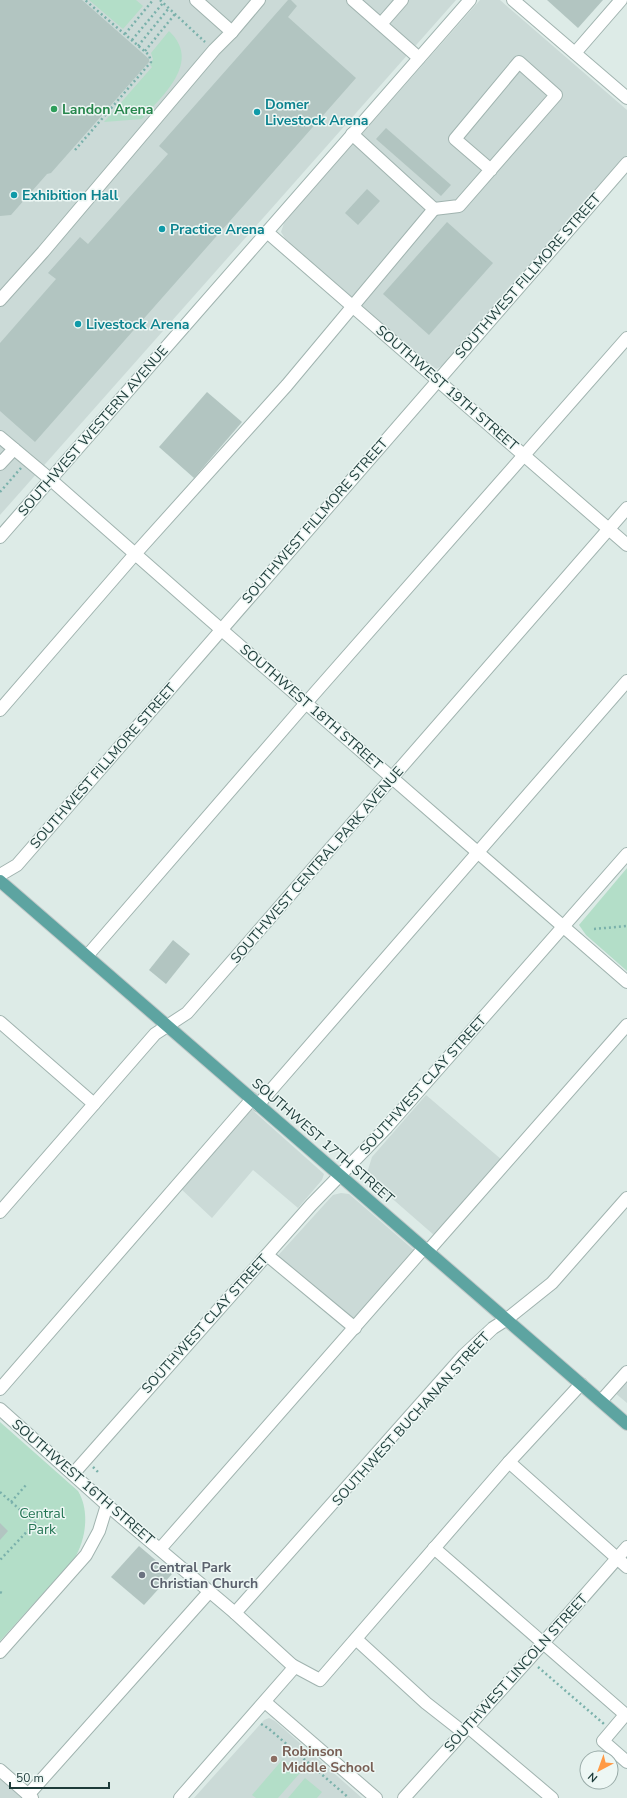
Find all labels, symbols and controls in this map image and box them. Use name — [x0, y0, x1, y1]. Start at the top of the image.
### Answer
place label: Domer Livestock Arena — [265, 95, 369, 130]
place label: Landon Arena — [62, 100, 153, 119]
marker: Landon Arena — [49, 104, 59, 114]
marker: Domer Livestock Arena — [252, 107, 262, 117]
place label: Exhibition Hall — [22, 186, 119, 205]
street label: SOUTHWEST FILLMORE STREET — [451, 189, 606, 363]
marker: Exhibition Hall — [9, 190, 19, 200]
place label: Practice Arena — [170, 220, 265, 239]
marker: Practice Arena — [157, 224, 167, 234]
place label: Livestock Arena — [86, 315, 190, 334]
marker: Livestock Arena — [73, 319, 83, 329]
street label: SOUTHWEST 19TH STREET — [372, 321, 523, 455]
street label: SOUTHWEST WESTERN AVENUE — [14, 342, 172, 520]
street label: SOUTHWEST FILLMORE STREET — [238, 434, 393, 608]
street label: SOUTHWEST 18TH STREET — [236, 640, 387, 774]
street label: SOUTHWEST FILLMORE STREET — [26, 679, 181, 853]
street label: SOUTHWEST CENTRAL PARK AVENUE — [226, 762, 408, 968]
street label: SOUTHWEST CLAY STREET — [355, 1011, 491, 1159]
street label: SOUTHWEST 17TH STREET — [248, 1074, 399, 1208]
street label: SOUTHWEST CLAY STREET — [137, 1250, 273, 1398]
street label: SOUTHWEST BUCHANAN STREET — [328, 1328, 495, 1510]
street label: SOUTHWEST 16TH STREET — [8, 1415, 159, 1549]
park label: Central Park — [19, 1504, 66, 1539]
place label: Central Park Christian Church — [150, 1558, 258, 1593]
marker: Central Park Christian Church — [137, 1570, 147, 1580]
street label: SOUTHWEST LINCOLN STREET — [440, 1590, 592, 1756]
place label: Robinson Middle School — [282, 1742, 375, 1777]
north arrow — [579, 1750, 619, 1790]
marker: Robinson Middle School — [269, 1754, 279, 1764]
scale bar — [10, 1764, 109, 1790]
text: N — [585, 1769, 601, 1786]
text: 50 m — [16, 1770, 44, 1786]

